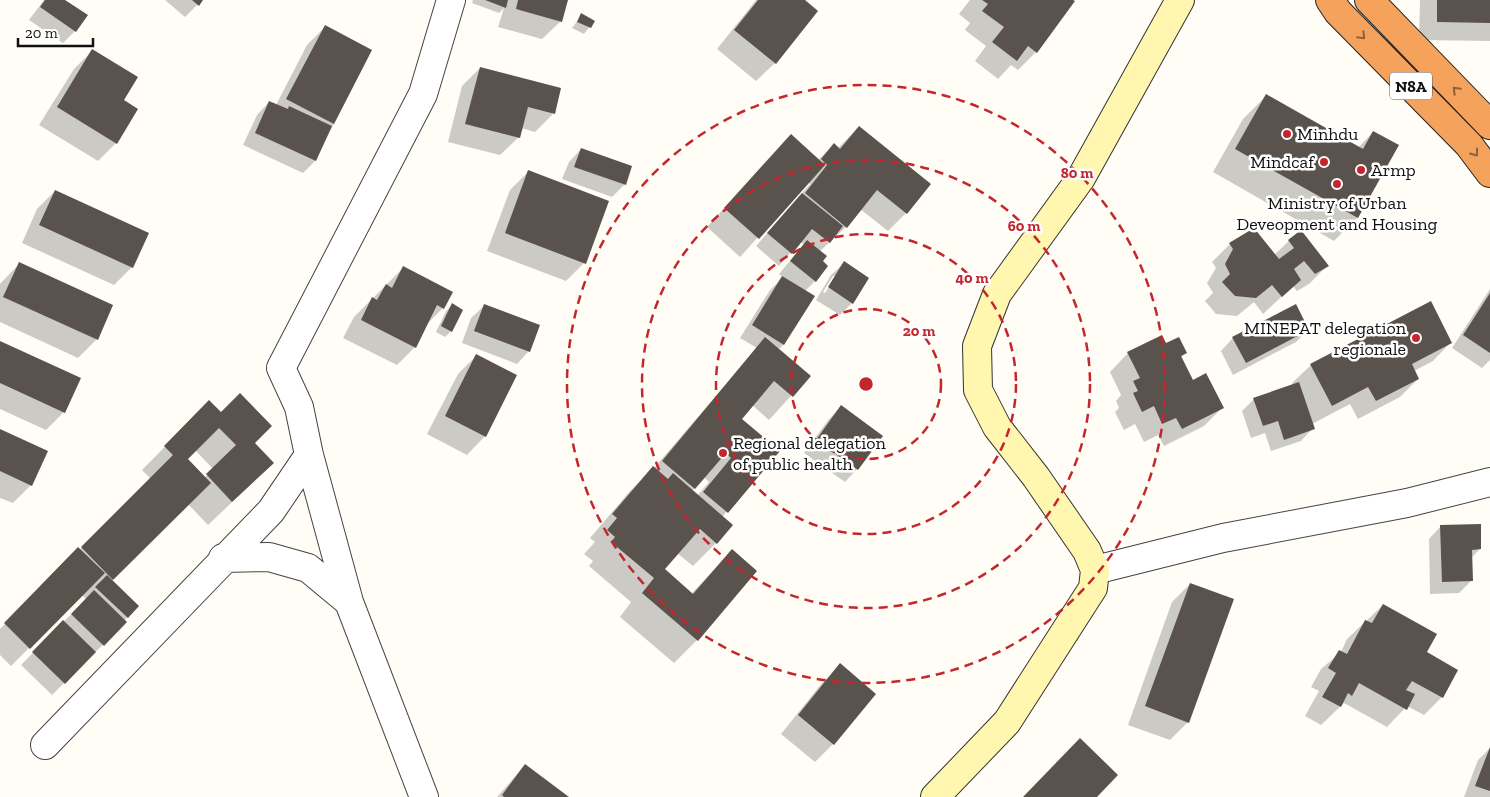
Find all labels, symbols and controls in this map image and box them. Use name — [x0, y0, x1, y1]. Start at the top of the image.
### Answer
scale bar — [18, 15, 92, 47]
text: 20 m — [25, 24, 58, 42]
one-way arrow — [1356, 31, 1365, 40]
road number: N8A — [1390, 72, 1432, 100]
one-way arrow — [1453, 87, 1462, 96]
place label: Minhdu — [1297, 123, 1358, 145]
marker: Minhdu — [1281, 128, 1293, 140]
one-way arrow — [1469, 147, 1478, 157]
place label: Mindcaf — [1250, 151, 1315, 173]
marker: Mindcaf — [1318, 156, 1330, 168]
place label: Armp — [1371, 159, 1416, 181]
text: 80 m — [1061, 164, 1093, 182]
marker: Armp — [1355, 164, 1367, 176]
marker: Ministry of Urban Deveopment and Housing — [1331, 178, 1343, 190]
place label: Ministry of Urban Deveopment and Housing — [1237, 192, 1438, 235]
text: 60 m — [1008, 217, 1040, 235]
text: 40 m — [955, 269, 989, 287]
place label: MINEPAT delegation regionale — [1244, 317, 1407, 360]
text: 20 m — [903, 322, 935, 340]
marker: MINEPAT delegation regionale — [1410, 332, 1422, 344]
centre of rings — [857, 375, 875, 393]
place label: Regional delegation of public health — [733, 432, 886, 475]
marker: Regional delegation of public health — [717, 447, 729, 459]

